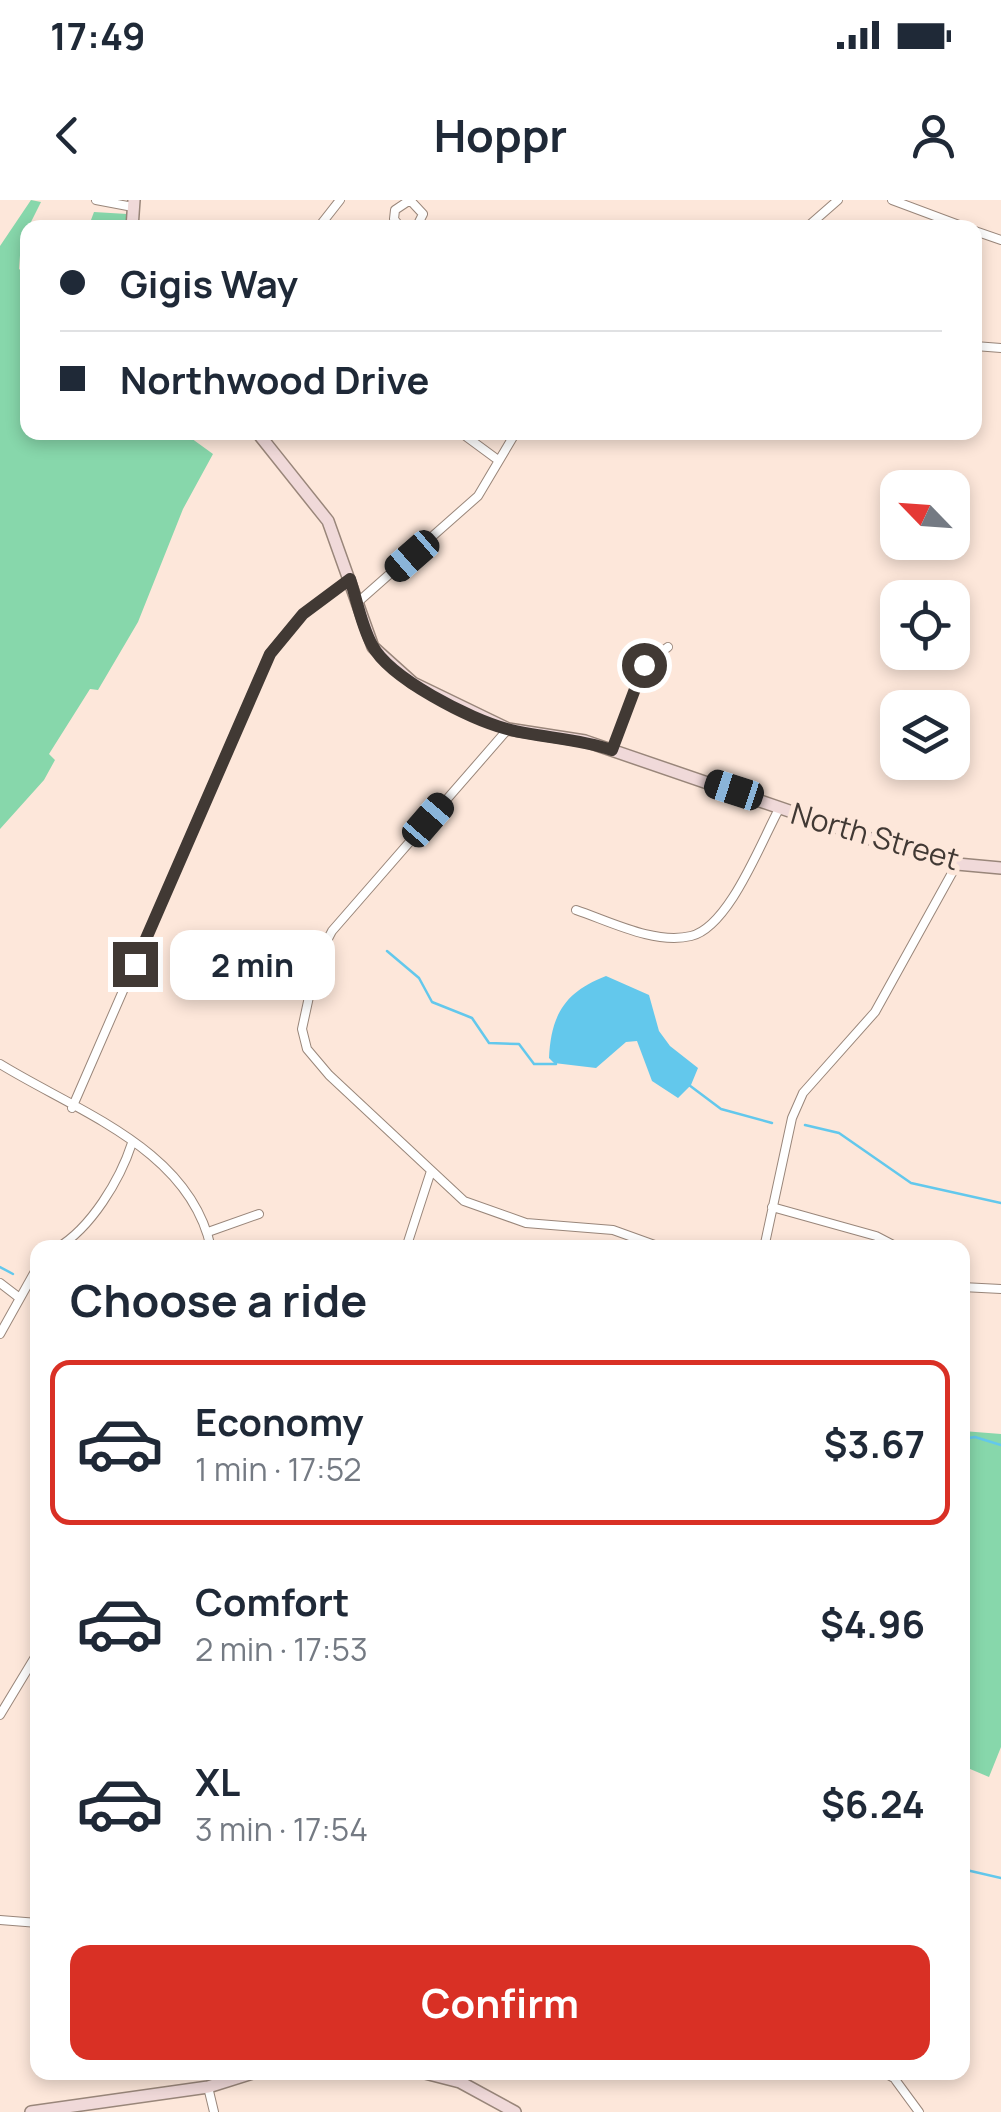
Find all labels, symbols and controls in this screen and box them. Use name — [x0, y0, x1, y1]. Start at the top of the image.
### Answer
text: 17:49 — [50, 9, 146, 61]
text: Hoppr — [434, 104, 567, 166]
icon: back — [40, 108, 95, 163]
icon: person — [906, 108, 961, 163]
text: Gigis Way — [120, 257, 298, 309]
text: Northwood Drive — [120, 353, 429, 405]
north arrow — [880, 470, 970, 560]
map controls — [880, 470, 970, 780]
car — [380, 525, 444, 587]
button: locate — [880, 580, 970, 670]
route start — [622, 643, 667, 688]
button: layers — [880, 690, 970, 780]
car — [701, 766, 767, 814]
car — [397, 788, 459, 852]
street label: North Street — [787, 792, 964, 879]
callout: 2 min — [170, 929, 335, 999]
route end — [113, 942, 158, 987]
text: 2 min — [211, 943, 294, 987]
text: Choose a ride — [70, 1269, 367, 1331]
text: Economy — [195, 1395, 364, 1447]
icon: car — [75, 1398, 165, 1488]
text: $3.67 — [824, 1417, 925, 1469]
text: 1 min · 17:52 — [195, 1447, 361, 1491]
text: Comfort — [195, 1575, 349, 1627]
icon: car — [75, 1578, 165, 1668]
text: $4.96 — [820, 1597, 925, 1649]
text: 2 min · 17:53 — [195, 1627, 368, 1671]
text: XL — [195, 1755, 240, 1807]
icon: car — [75, 1758, 165, 1848]
text: $6.24 — [821, 1777, 925, 1829]
text: 3 min · 17:54 — [195, 1807, 368, 1851]
button: Confirm — [70, 1945, 930, 2060]

